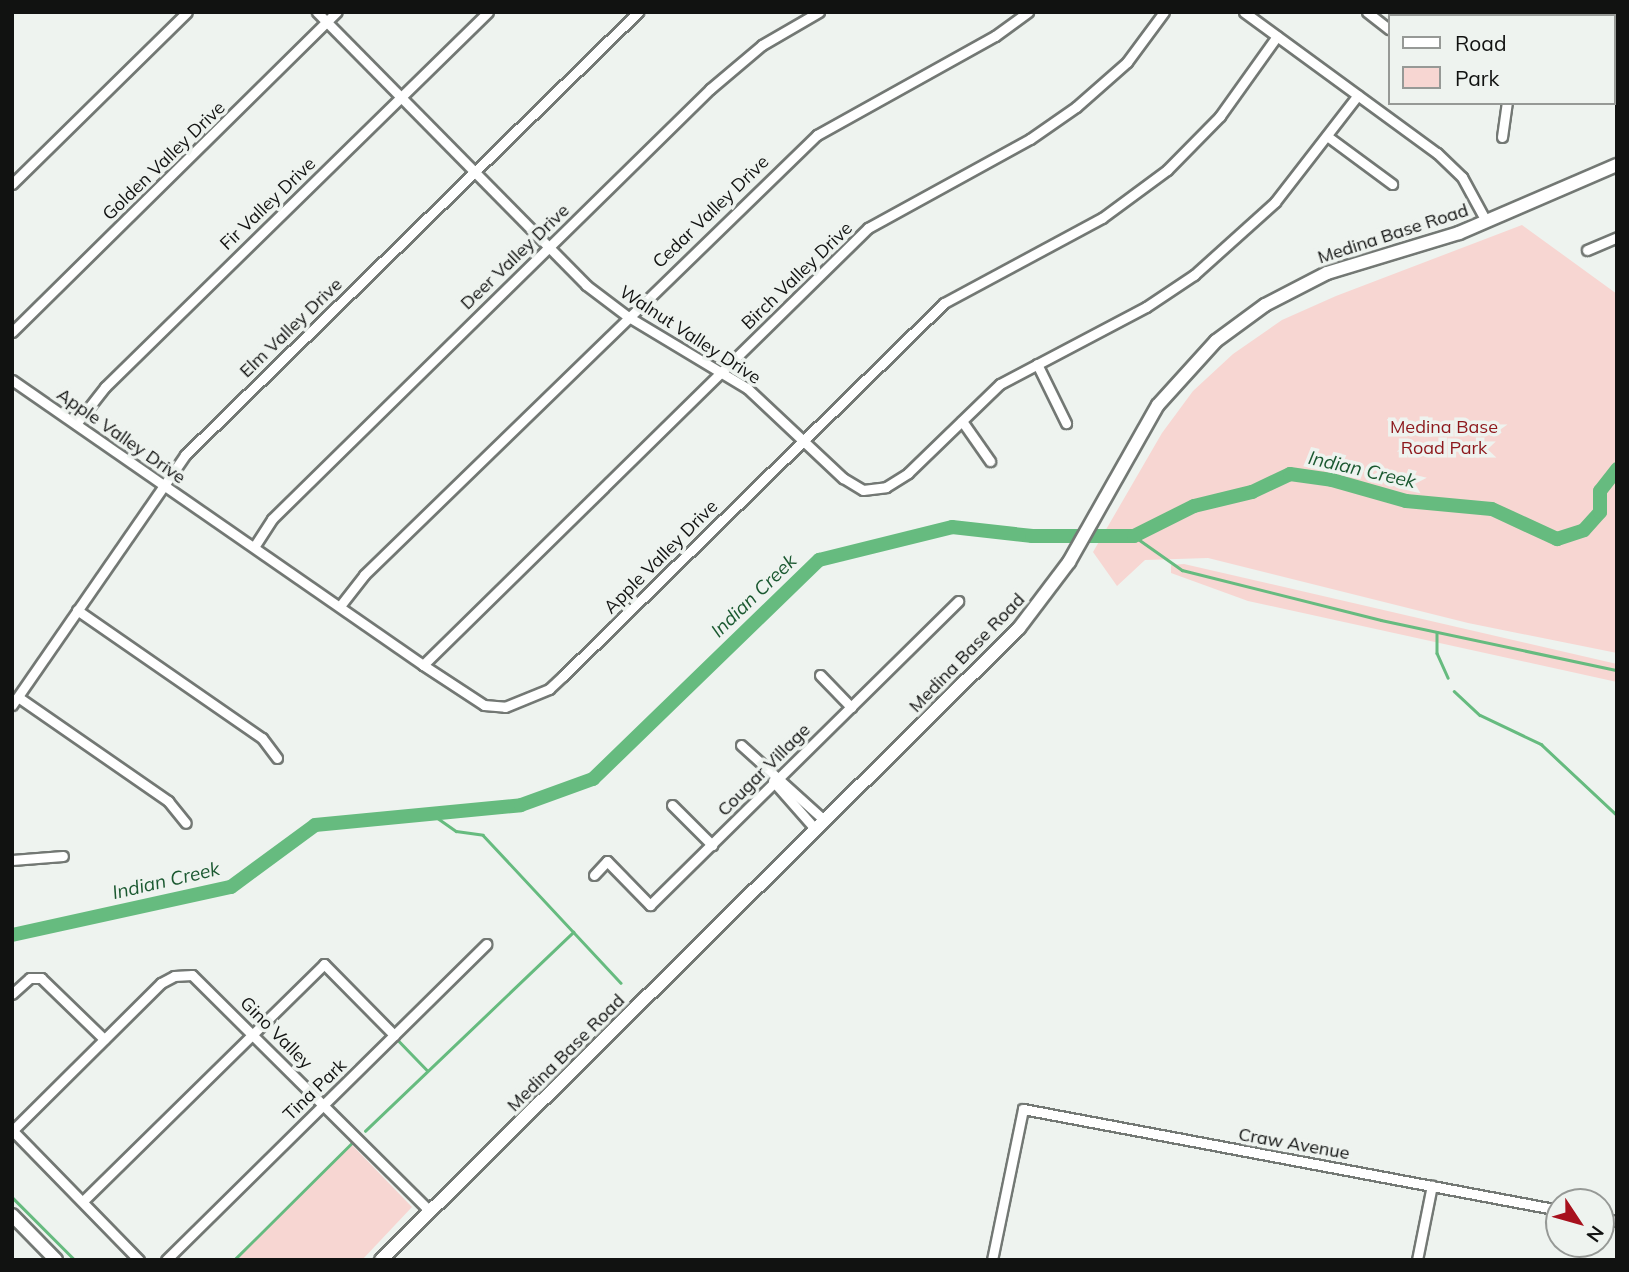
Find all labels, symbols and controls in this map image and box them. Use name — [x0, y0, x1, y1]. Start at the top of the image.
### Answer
legend — [1388, 14, 1615, 105]
text: Road — [1455, 30, 1506, 56]
text: Park — [1455, 65, 1499, 91]
street label: Golden Valley Drive — [98, 97, 230, 225]
street label: Cedar Valley Drive — [649, 151, 773, 273]
street label: Fir Valley Drive — [216, 153, 320, 255]
street label: Medina Base Road — [1315, 199, 1471, 269]
street label: Deer Valley Drive — [456, 200, 574, 314]
street label: Birch Valley Drive — [737, 218, 857, 334]
street label: Elm Valley Drive — [235, 274, 347, 382]
street label: Walnut Valley Drive — [615, 281, 765, 389]
street label: Apple Valley Drive — [53, 384, 189, 488]
park label: Medina Base Road Park — [1390, 417, 1498, 460]
water label: Indian Creek — [1306, 447, 1418, 493]
street label: Apple Valley Drive — [600, 496, 722, 618]
water label: Indian Creek — [707, 550, 801, 642]
street label: Medina Base Road — [905, 589, 1029, 717]
street label: Cougar Village — [713, 719, 815, 821]
water label: Indian Creek — [110, 858, 222, 904]
street label: Medina Base Road — [503, 990, 629, 1116]
street label: Gino Valley — [235, 992, 317, 1074]
street label: Tina Park — [279, 1055, 351, 1125]
street label: Craw Avenue — [1237, 1124, 1351, 1164]
north arrow — [1545, 1188, 1615, 1258]
text: N — [1581, 1221, 1609, 1247]

